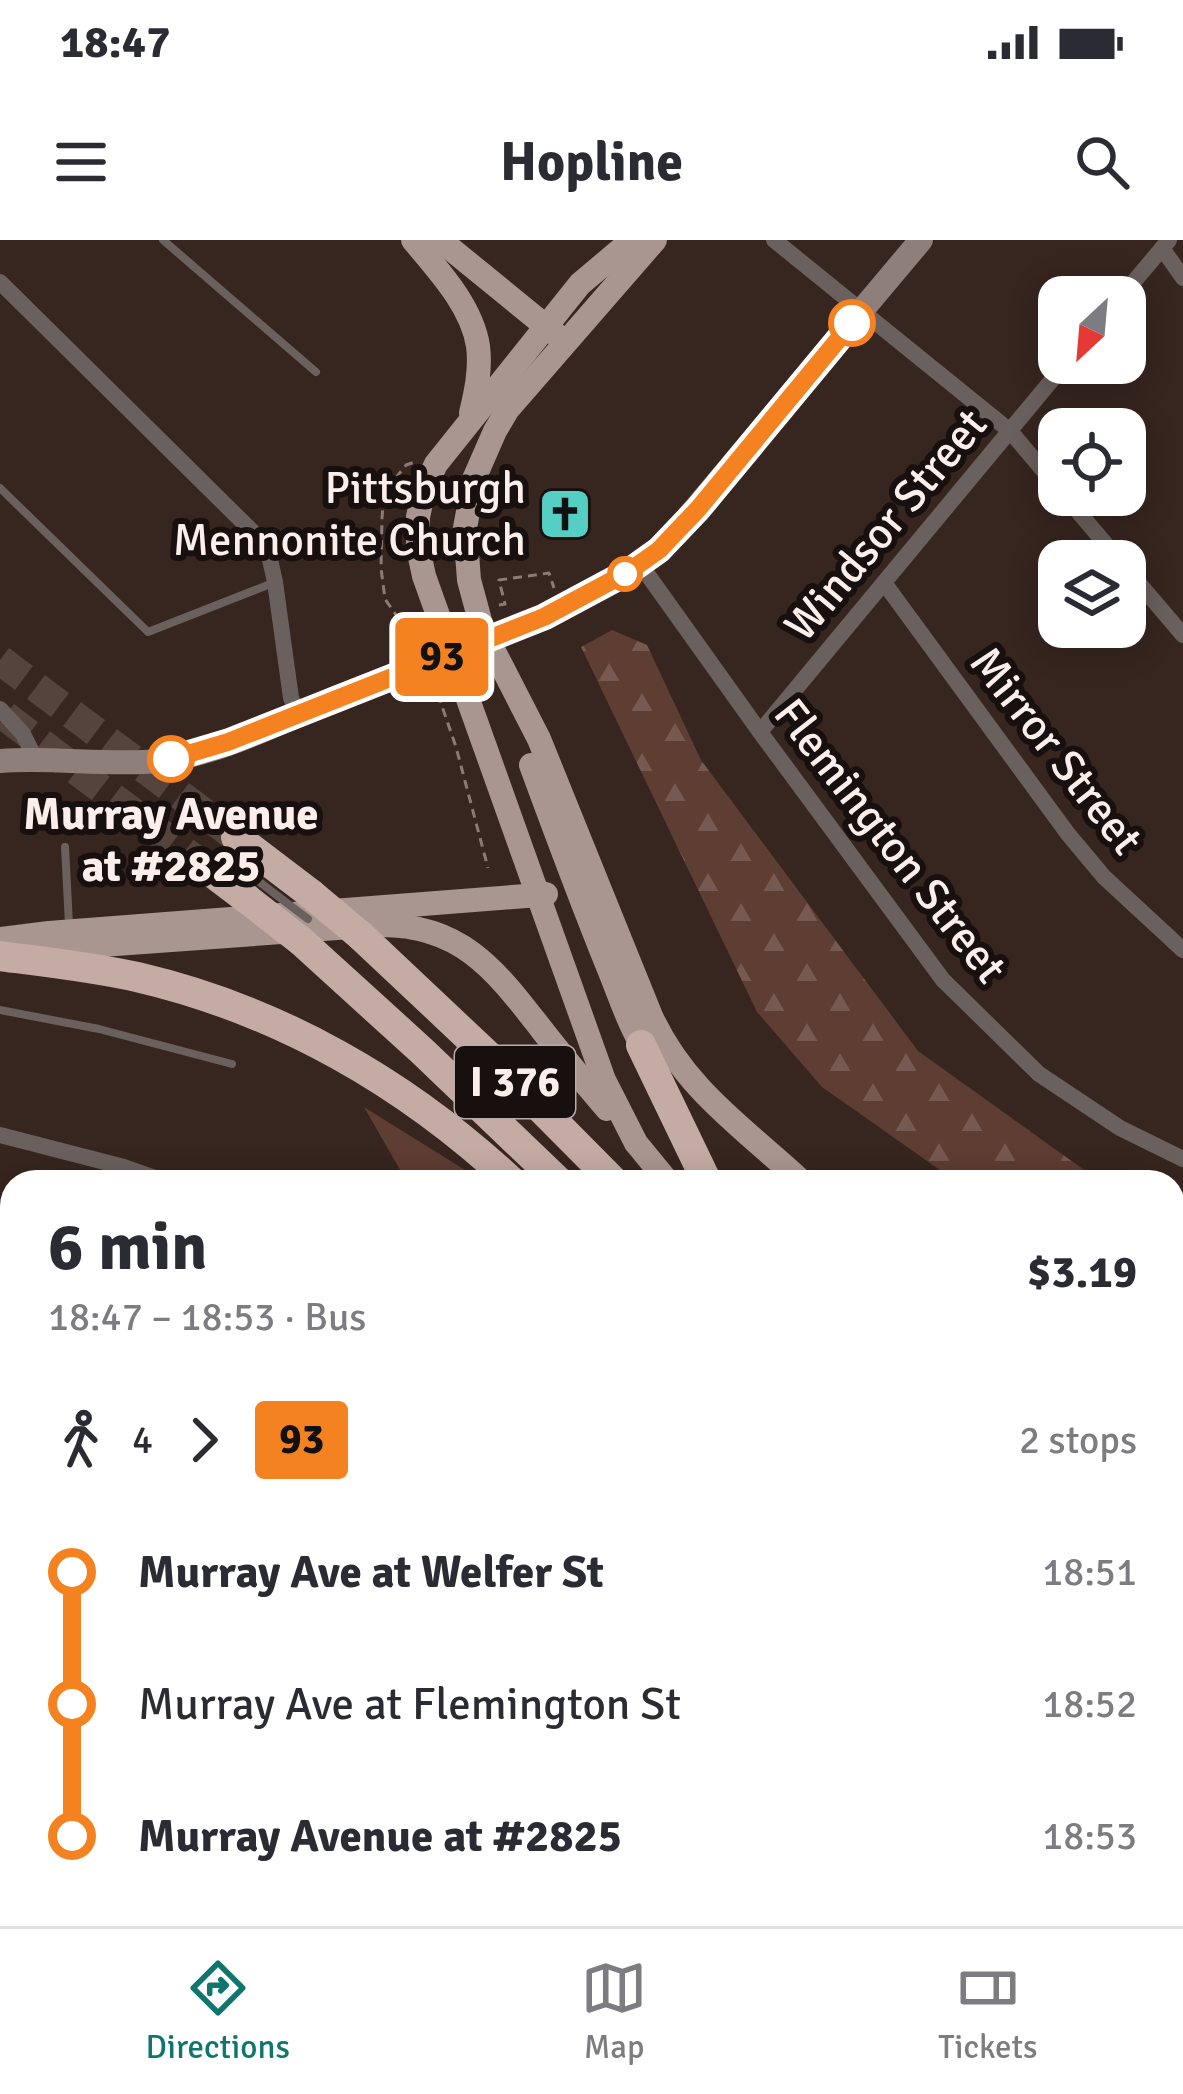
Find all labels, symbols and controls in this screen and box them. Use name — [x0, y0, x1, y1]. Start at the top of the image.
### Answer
text: 18:47 — [60, 15, 170, 70]
icon: menu — [48, 129, 114, 195]
text: Hopline — [500, 129, 683, 196]
icon: search — [1069, 129, 1135, 195]
north arrow — [1038, 276, 1146, 384]
map controls — [1038, 276, 1146, 648]
unlabelled marker — [830, 301, 874, 345]
street label: Windsor Street — [773, 398, 999, 652]
button: locate — [1038, 408, 1146, 516]
place label: Pittsburgh Mennonite Church — [173, 461, 526, 568]
church icon: Pittsburgh Mennonite Church — [537, 486, 593, 542]
button: layers — [1038, 540, 1146, 648]
unlabelled marker — [609, 558, 641, 590]
line badge: 93 — [388, 618, 496, 696]
text: 93 — [419, 631, 465, 682]
street label: Mirror Street — [958, 636, 1154, 866]
street label: Flemington Street — [762, 688, 1018, 994]
marker: Murray Avenue at #2825 — [149, 737, 193, 781]
place label: Murray Avenue at #2825 — [23, 787, 319, 894]
road number: I 376 — [455, 1046, 575, 1118]
text: 6 min — [48, 1207, 207, 1288]
text: $3.19 — [1027, 1245, 1137, 1300]
text: 18:47 – 18:53 · Bus — [48, 1293, 366, 1341]
icon: walk — [48, 1407, 114, 1473]
icon: forward — [171, 1407, 237, 1473]
text: 93 — [279, 1414, 324, 1465]
text: 4 — [132, 1416, 153, 1464]
text: 2 stops — [1019, 1416, 1137, 1464]
text: Murray Ave at Welfer St — [138, 1545, 604, 1600]
text: 18:51 — [1042, 1548, 1137, 1596]
text: Murray Ave at Flemington St — [138, 1677, 681, 1732]
text: 18:52 — [1042, 1680, 1137, 1728]
text: Murray Avenue at #2825 — [138, 1809, 622, 1864]
text: 18:53 — [1042, 1812, 1137, 1860]
tab: Directions — [146, 1955, 290, 2068]
tab: Map — [581, 1955, 647, 2068]
tab: Tickets — [938, 1955, 1037, 2068]

